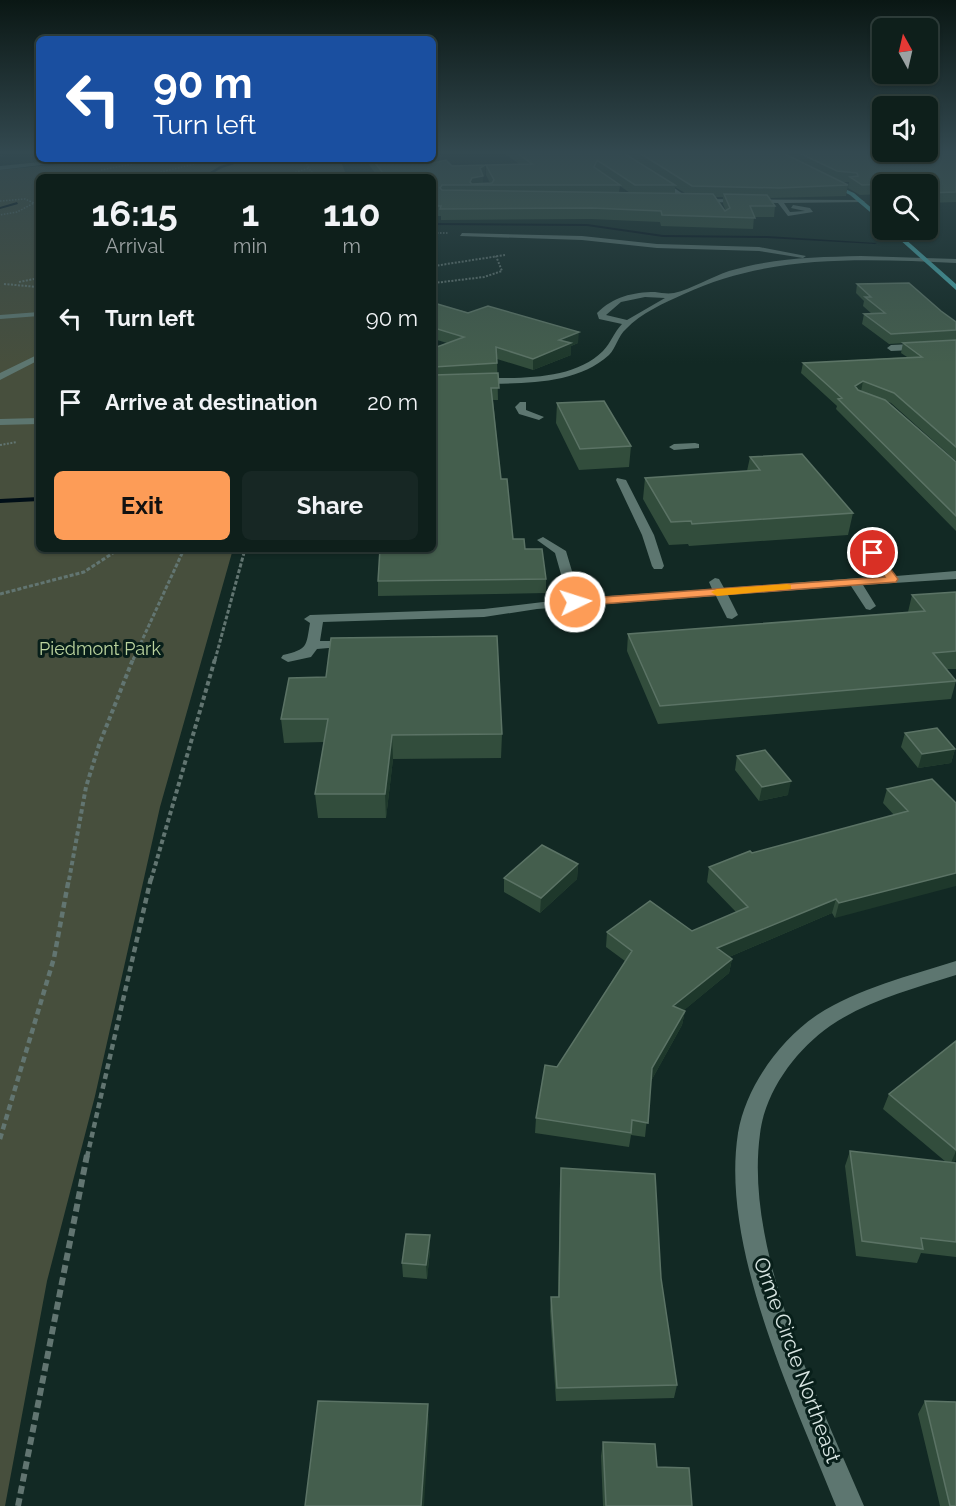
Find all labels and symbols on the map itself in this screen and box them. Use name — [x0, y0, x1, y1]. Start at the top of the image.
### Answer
north arrow — [872, 18, 938, 84]
pin — [847, 527, 898, 578]
position arrow — [543, 570, 607, 634]
park label: Piedmont Park — [39, 638, 161, 659]
street label: Orme Circle Northeast — [749, 1254, 846, 1466]

